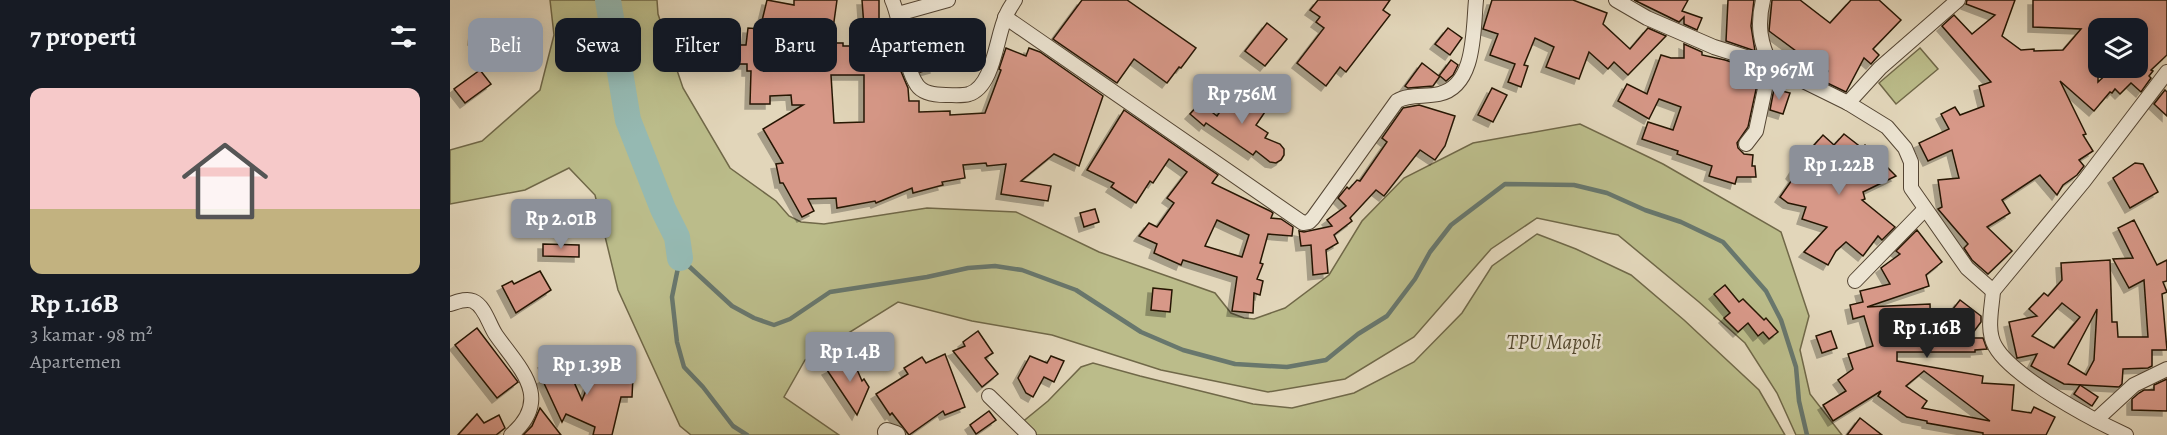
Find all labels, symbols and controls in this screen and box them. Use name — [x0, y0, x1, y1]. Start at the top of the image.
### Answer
chip: Beli — [468, 18, 543, 72]
chip: Sewa — [555, 18, 641, 72]
chip: Filter — [653, 18, 741, 72]
chip: Baru — [753, 18, 837, 72]
chip: Apartemen — [849, 18, 986, 72]
map controls — [2088, 18, 2148, 78]
button: layers — [2088, 18, 2148, 78]
text: 7 properti — [30, 19, 136, 54]
icon: filters — [387, 20, 420, 53]
pin: Rp 967M — [1724, 50, 1834, 101]
text: Rp 967M — [1744, 56, 1814, 83]
pin: Rp 756M — [1187, 74, 1297, 125]
text: Rp 756M — [1207, 80, 1277, 107]
icon: home — [171, 127, 279, 235]
pin: Rp 1.22B — [1777, 145, 1901, 196]
text: Rp 1.22B — [1803, 151, 1875, 178]
pin: Rp 2.01B — [499, 199, 623, 250]
text: Rp 2.01B — [525, 205, 597, 232]
text: Rp 1.16B — [30, 286, 119, 321]
pin: Rp 1.16B — [1865, 308, 1989, 359]
text: Rp 1.16B — [1893, 314, 1961, 341]
text: 3 kamar · 98 m² — [30, 321, 153, 348]
park label: TPU Mapoli — [1507, 328, 1601, 356]
pin: Rp 1.4B — [795, 332, 905, 383]
text: Rp 1.4B — [819, 338, 881, 365]
pin: Rp 1.39B — [525, 345, 649, 396]
text: Apartemen — [30, 348, 121, 375]
text: Rp 1.39B — [552, 351, 622, 378]

